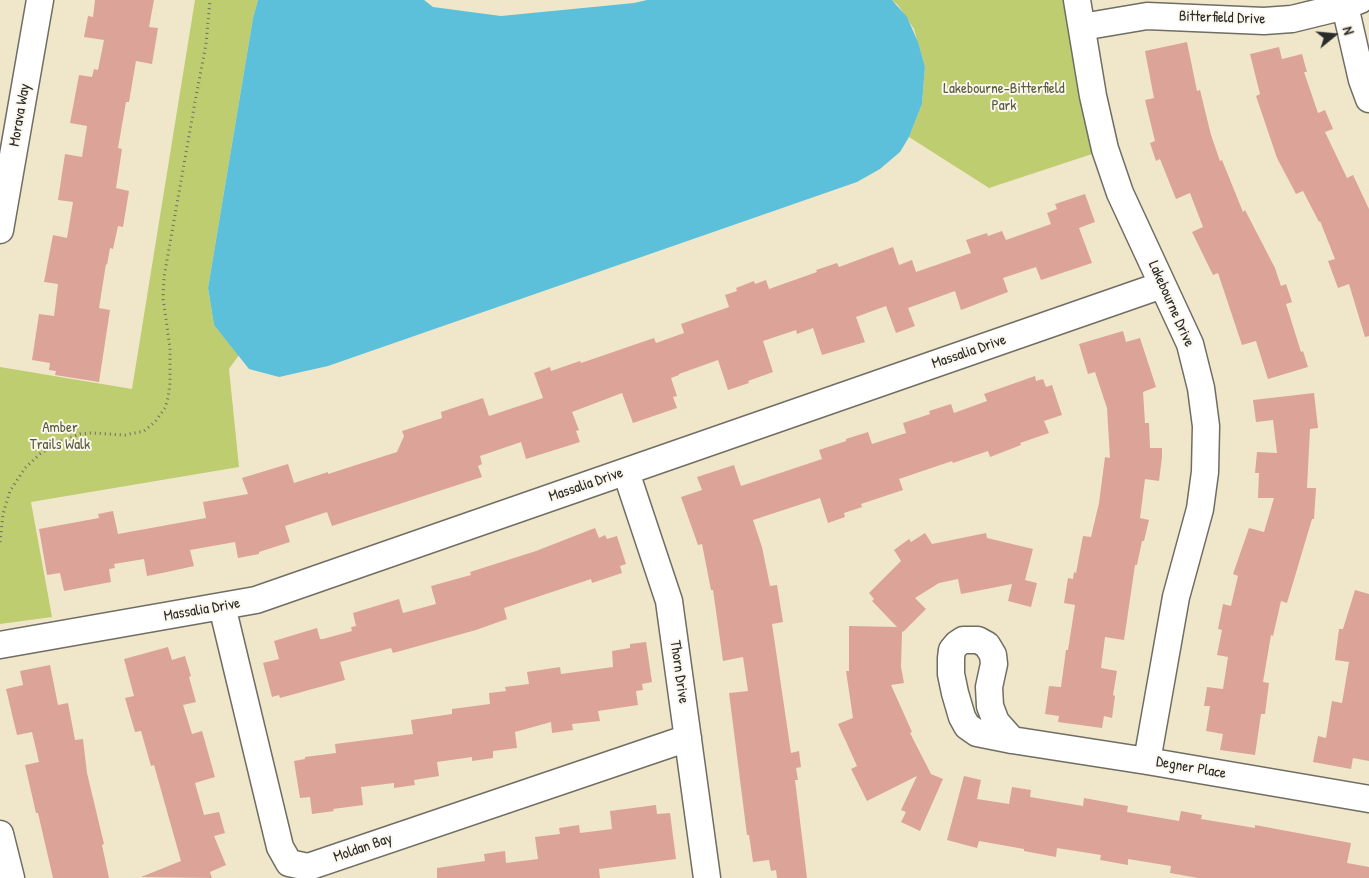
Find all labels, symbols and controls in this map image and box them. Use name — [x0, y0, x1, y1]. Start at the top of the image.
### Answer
street label: Bitterfield Drive — [1178, 7, 1266, 29]
north arrow — [1309, 10, 1359, 60]
text: N — [1339, 24, 1359, 37]
park label: Lakebourne-Bitterfield Park — [943, 80, 1065, 115]
street label: Morava Way — [6, 82, 34, 148]
street label: Lakebourne Drive — [1144, 258, 1198, 350]
street label: Massalia Drive — [930, 331, 1008, 373]
park label: Amber Trails Walk — [30, 419, 90, 454]
street label: Massalia Drive — [547, 464, 625, 506]
street label: Massalia Drive — [162, 594, 242, 626]
street label: Thorn Drive — [666, 639, 692, 705]
street label: Degner Place — [1155, 753, 1227, 783]
street label: Moldan Bay — [331, 830, 395, 866]

